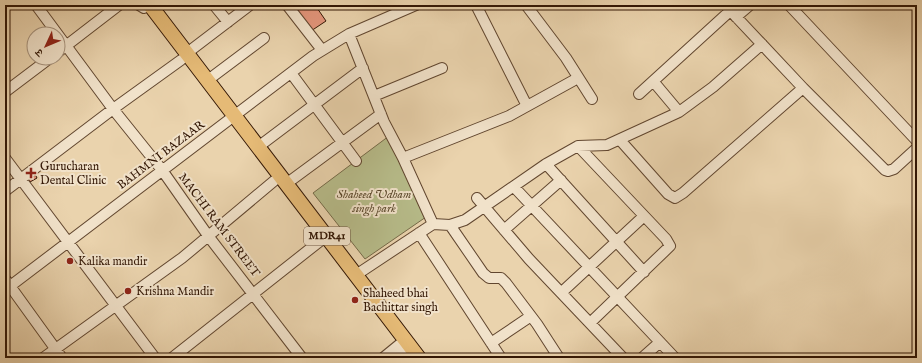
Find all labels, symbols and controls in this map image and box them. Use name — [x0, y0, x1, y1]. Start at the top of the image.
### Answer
north arrow — [26, 26, 66, 66]
text: उ — [32, 44, 47, 60]
street label: BAHMNI BAZAAR — [114, 117, 208, 193]
place label: Gurucharan Dental Clinic — [40, 159, 107, 188]
marker: Gurucharan Dental Clinic — [25, 167, 37, 179]
street label: MACHI RAM STREET — [175, 170, 263, 280]
park label: Shaheed Udham singh park — [337, 187, 411, 217]
road number: MDR41 — [304, 227, 350, 245]
place label: Kalika mandir — [78, 254, 148, 269]
marker: Kalika mandir — [65, 256, 75, 266]
place label: Krishna Mandir — [136, 284, 215, 299]
marker: Krishna Mandir — [123, 286, 133, 296]
place label: Shaheed bhai Bachittar singh — [363, 286, 439, 315]
marker: Shaheed bhai Bachittar singh — [350, 295, 360, 305]

